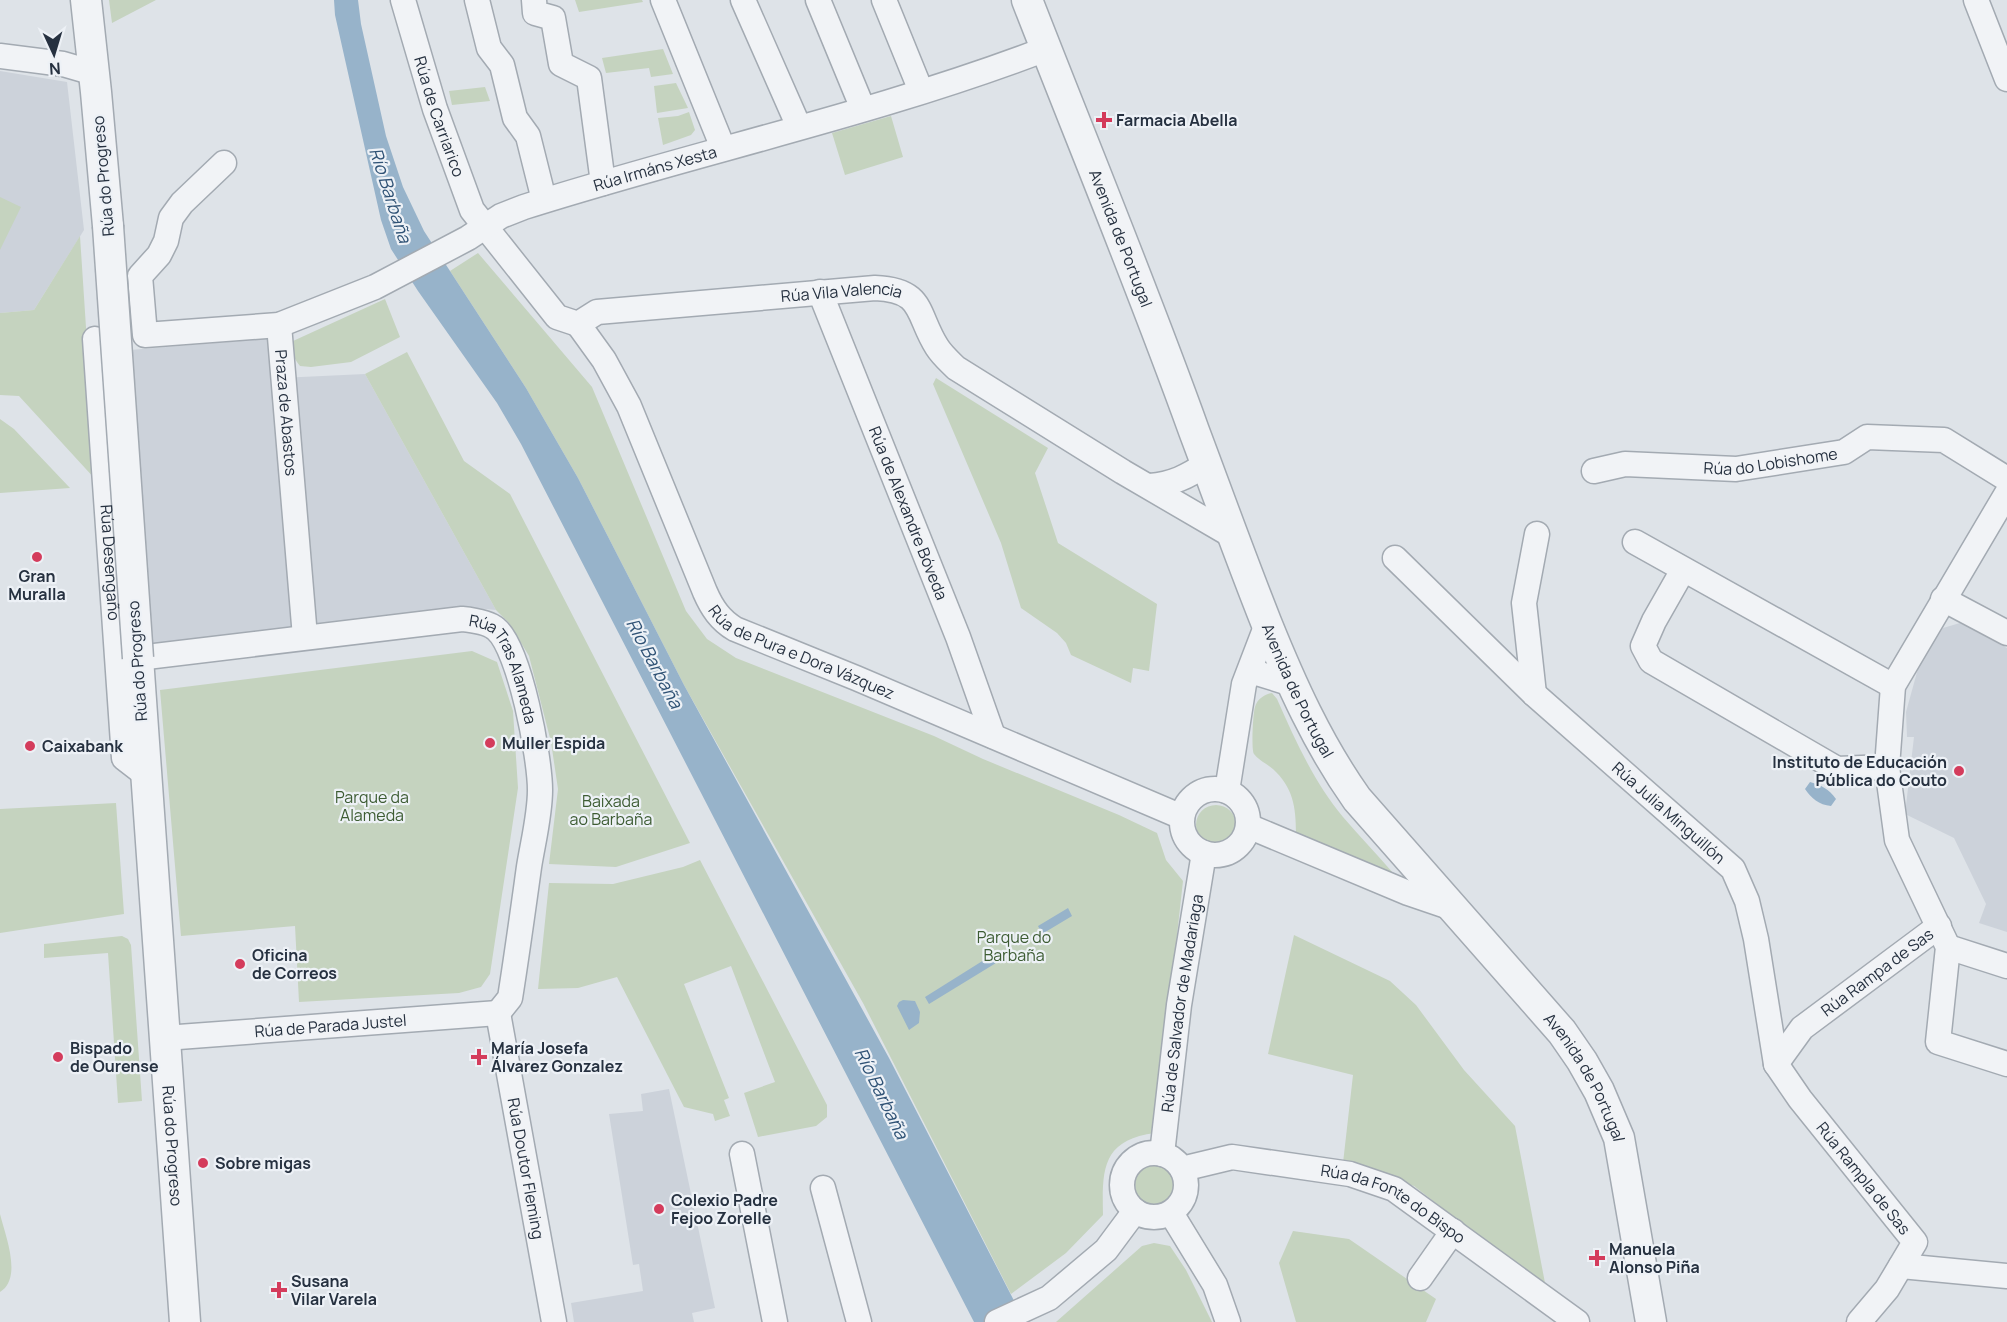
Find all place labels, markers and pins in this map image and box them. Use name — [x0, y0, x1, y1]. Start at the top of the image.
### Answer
place label: Farmacia Abella — [1116, 109, 1238, 131]
marker: Farmacia Abella — [1097, 113, 1111, 127]
marker: Gran Muralla — [30, 550, 44, 564]
place label: Gran Muralla — [8, 565, 66, 605]
place label: Muller Espida — [502, 732, 605, 754]
place label: Caixabank — [42, 735, 123, 757]
marker: Muller Espida — [483, 736, 497, 750]
marker: Caixabank — [23, 739, 37, 753]
place label: Instituto de Educación Pública do Couto — [1772, 751, 1947, 791]
marker: Instituto de Educación Pública do Couto — [1952, 764, 1966, 778]
place label: Oficina de Correos — [252, 944, 337, 984]
marker: Oficina de Correos — [233, 957, 247, 971]
place label: Bispado de Ourense — [70, 1037, 159, 1077]
place label: María Josefa Álvarez Gonzalez — [491, 1037, 623, 1077]
marker: Bispado de Ourense — [51, 1050, 65, 1064]
marker: María Josefa Álvarez Gonzalez — [472, 1050, 486, 1064]
place label: Sobre migas — [215, 1152, 311, 1174]
marker: Sobre migas — [196, 1156, 210, 1170]
place label: Colexio Padre Fejoo Zorelle — [671, 1189, 778, 1229]
marker: Colexio Padre Fejoo Zorelle — [652, 1202, 666, 1216]
place label: Manuela Alonso Piña — [1609, 1238, 1700, 1278]
marker: Manuela Alonso Piña — [1590, 1251, 1604, 1265]
place label: Susana Vilar Varela — [291, 1270, 377, 1310]
marker: Susana Vilar Varela — [272, 1283, 286, 1297]

